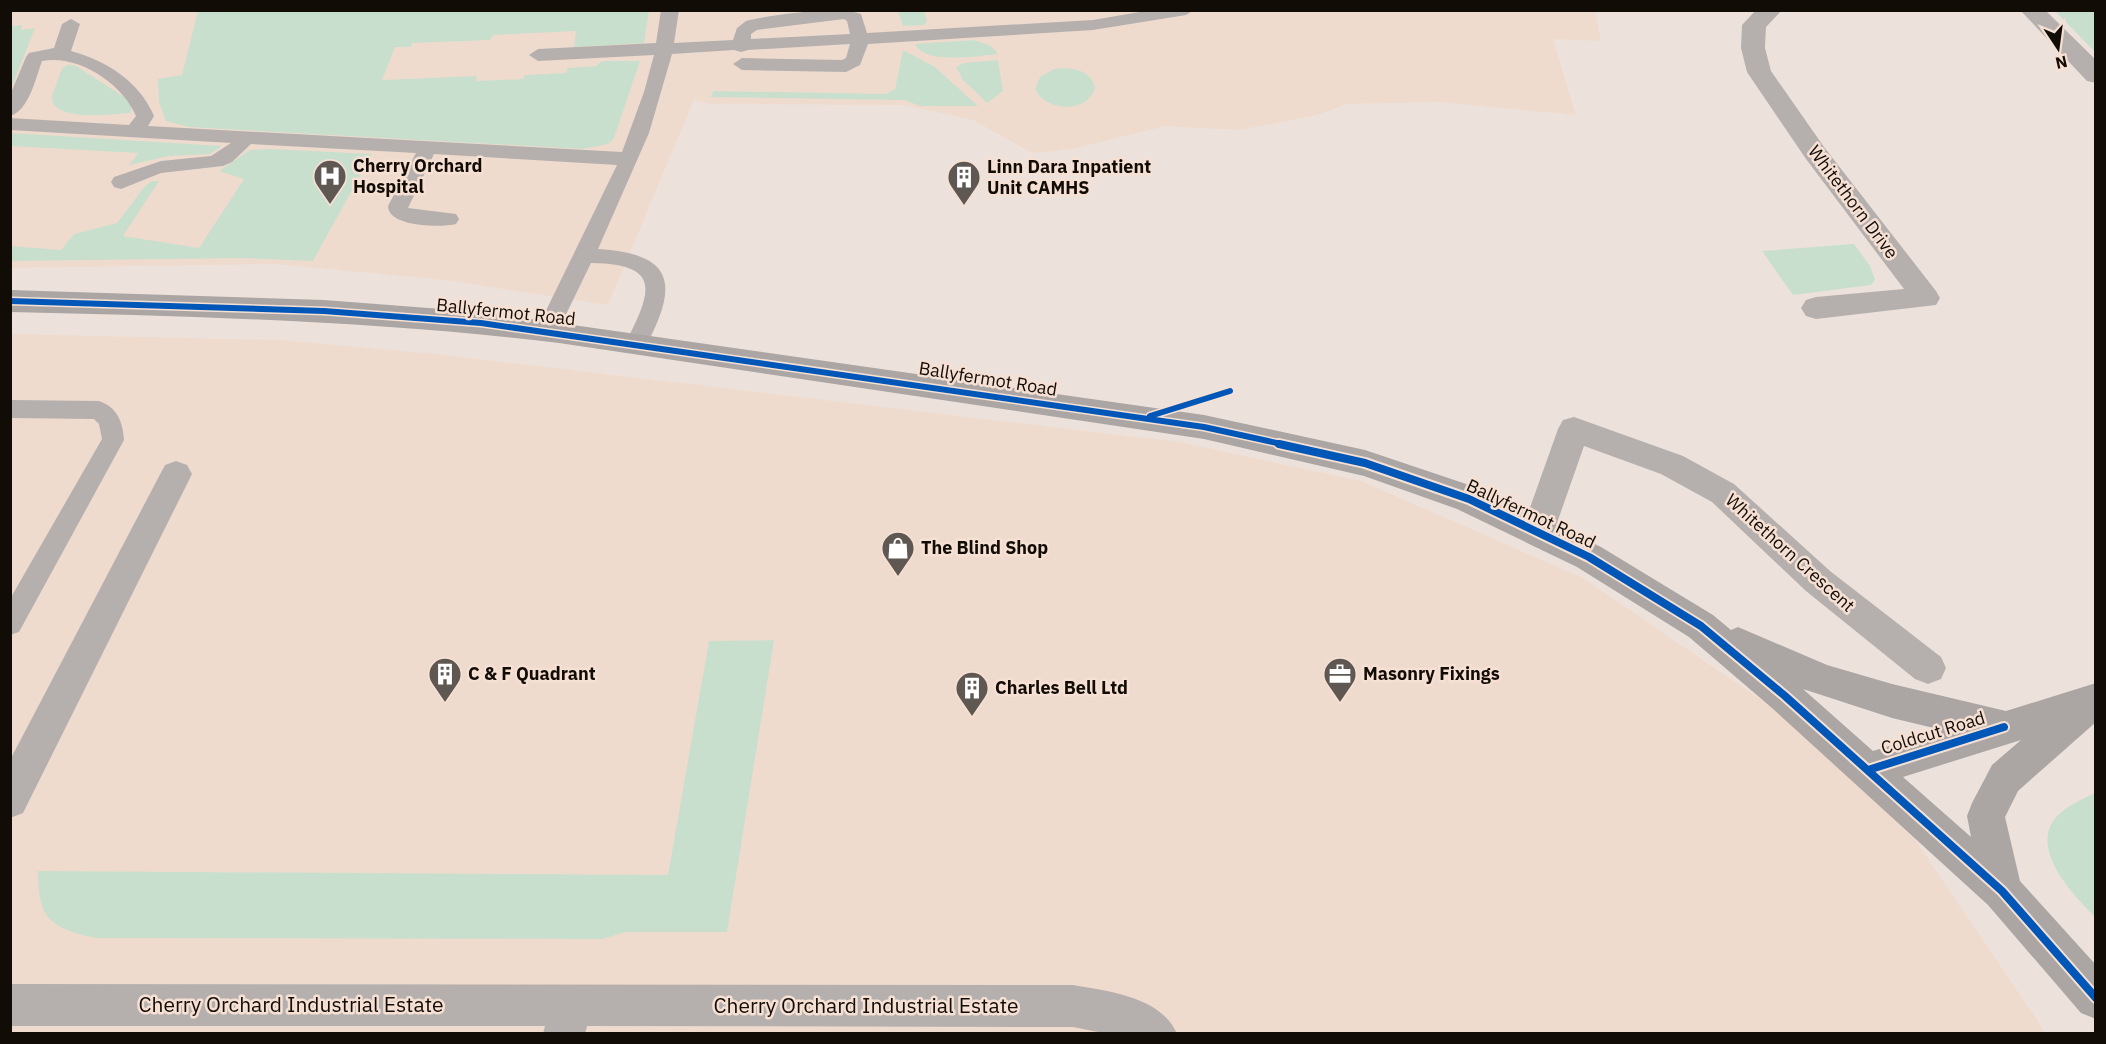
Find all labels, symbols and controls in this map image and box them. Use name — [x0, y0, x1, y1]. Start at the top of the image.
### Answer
north arrow — [2028, 18, 2088, 78]
text: N — [2053, 52, 2069, 74]
street label: Whitethorn Drive — [1803, 140, 1904, 263]
place label: Cherry Orchard Hospital — [353, 154, 483, 198]
place label: Linn Dara Inpatient Unit CAMHS — [987, 155, 1151, 199]
hospital icon: Cherry Orchard Hospital — [312, 158, 348, 205]
building icon: Linn Dara Inpatient Unit CAMHS — [946, 159, 982, 206]
street label: Ballyfermot Road — [435, 293, 577, 330]
street label: Ballyfermot Road — [917, 356, 1059, 401]
street label: Ballyfermot Road — [1463, 474, 1599, 554]
street label: Whitethorn Crescent — [1721, 488, 1860, 617]
shop icon: The Blind Shop — [880, 530, 916, 577]
place label: The Blind Shop — [921, 536, 1048, 559]
building icon: C & F Quadrant — [427, 656, 463, 703]
office icon: Masonry Fixings — [1322, 656, 1358, 703]
place label: C & F Quadrant — [468, 662, 596, 685]
place label: Masonry Fixings — [1363, 662, 1500, 685]
building icon: Charles Bell Ltd — [954, 670, 990, 717]
place label: Charles Bell Ltd — [995, 676, 1128, 699]
street label: Coldcut Road — [1878, 706, 1988, 759]
street label: Cherry Orchard Industrial Estate — [139, 990, 443, 1018]
street label: Cherry Orchard Industrial Estate — [714, 991, 1018, 1019]

